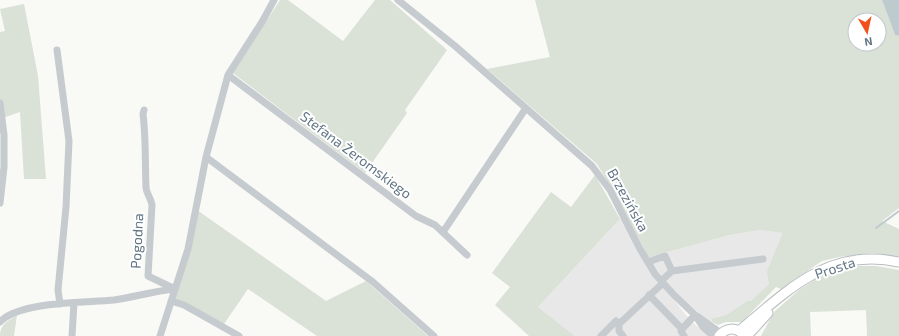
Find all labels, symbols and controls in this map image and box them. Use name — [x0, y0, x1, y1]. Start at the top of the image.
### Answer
north arrow — [847, 12, 887, 52]
text: N — [864, 35, 874, 49]
street label: Stefana Żeromskiego — [297, 107, 415, 202]
street label: Brzezińska — [604, 165, 653, 234]
street label: Pogodna — [127, 213, 146, 269]
street label: Prosta — [812, 253, 857, 282]

